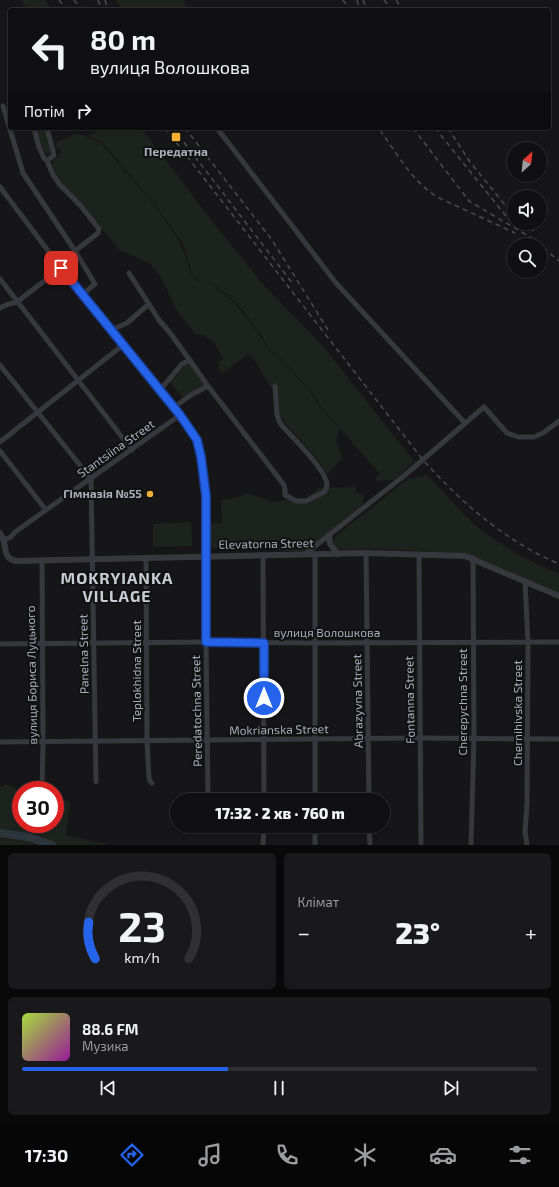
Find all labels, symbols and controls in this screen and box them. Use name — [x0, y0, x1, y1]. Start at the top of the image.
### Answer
text: 80 m — [90, 22, 156, 56]
icon: left — [24, 24, 76, 76]
text: вулиця Волошкова — [90, 56, 250, 78]
icon: right — [73, 100, 95, 122]
text: Потім — [24, 102, 65, 120]
marker: Передатна — [170, 131, 182, 143]
north arrow — [507, 142, 547, 182]
map controls — [507, 142, 547, 278]
place label: Передатна — [144, 144, 208, 158]
button: sound — [507, 190, 547, 230]
button: search — [507, 238, 547, 278]
pin — [44, 251, 78, 285]
icon: arrive — [50, 257, 72, 279]
street label: Stantsiina Street — [74, 416, 157, 480]
place label: Гімназія №55 — [63, 486, 142, 500]
marker: Гімназія №55 — [145, 489, 155, 499]
street label: Elevatorna Street — [218, 535, 314, 551]
district label: MOKRYIANKA VILLAGE — [61, 568, 173, 605]
street label: вулиця Бориса Луцького — [23, 605, 40, 745]
street label: Panelna Street — [75, 613, 91, 694]
street label: Teplokhidna Street — [129, 620, 143, 722]
street label: вулиця Волошкова — [274, 625, 380, 640]
street label: Cherepychna Street — [455, 648, 469, 755]
street label: Abrazyvna Street — [349, 653, 365, 748]
street label: Peredatochna Street — [188, 655, 204, 767]
street label: Fontanna Street — [401, 656, 417, 744]
street label: Chernihivska Street — [510, 660, 524, 766]
position arrow — [243, 677, 285, 719]
street label: Mokrianska Street — [229, 721, 329, 737]
speed limit sign: 30 — [12, 781, 64, 833]
text: 17:32 · 2 хв · 760 m — [215, 804, 345, 822]
text: Клімат — [298, 894, 339, 910]
text: 23 — [118, 900, 166, 950]
text: 23° — [395, 914, 440, 950]
text: − — [298, 919, 310, 945]
text: + — [525, 919, 537, 945]
text: km/h — [124, 949, 159, 966]
text: 88.6 FM — [82, 1020, 139, 1038]
text: Музика — [82, 1038, 129, 1054]
icon: previous — [97, 1077, 119, 1099]
icon: pause — [268, 1077, 290, 1099]
icon: next — [440, 1077, 462, 1099]
icon: directions — [118, 1141, 146, 1169]
icon: music — [196, 1141, 224, 1169]
icon: phone — [273, 1141, 301, 1169]
icon: climate — [351, 1141, 379, 1169]
icon: car — [429, 1141, 457, 1169]
icon: filters — [506, 1141, 534, 1169]
text: 17:30 — [25, 1144, 68, 1166]

